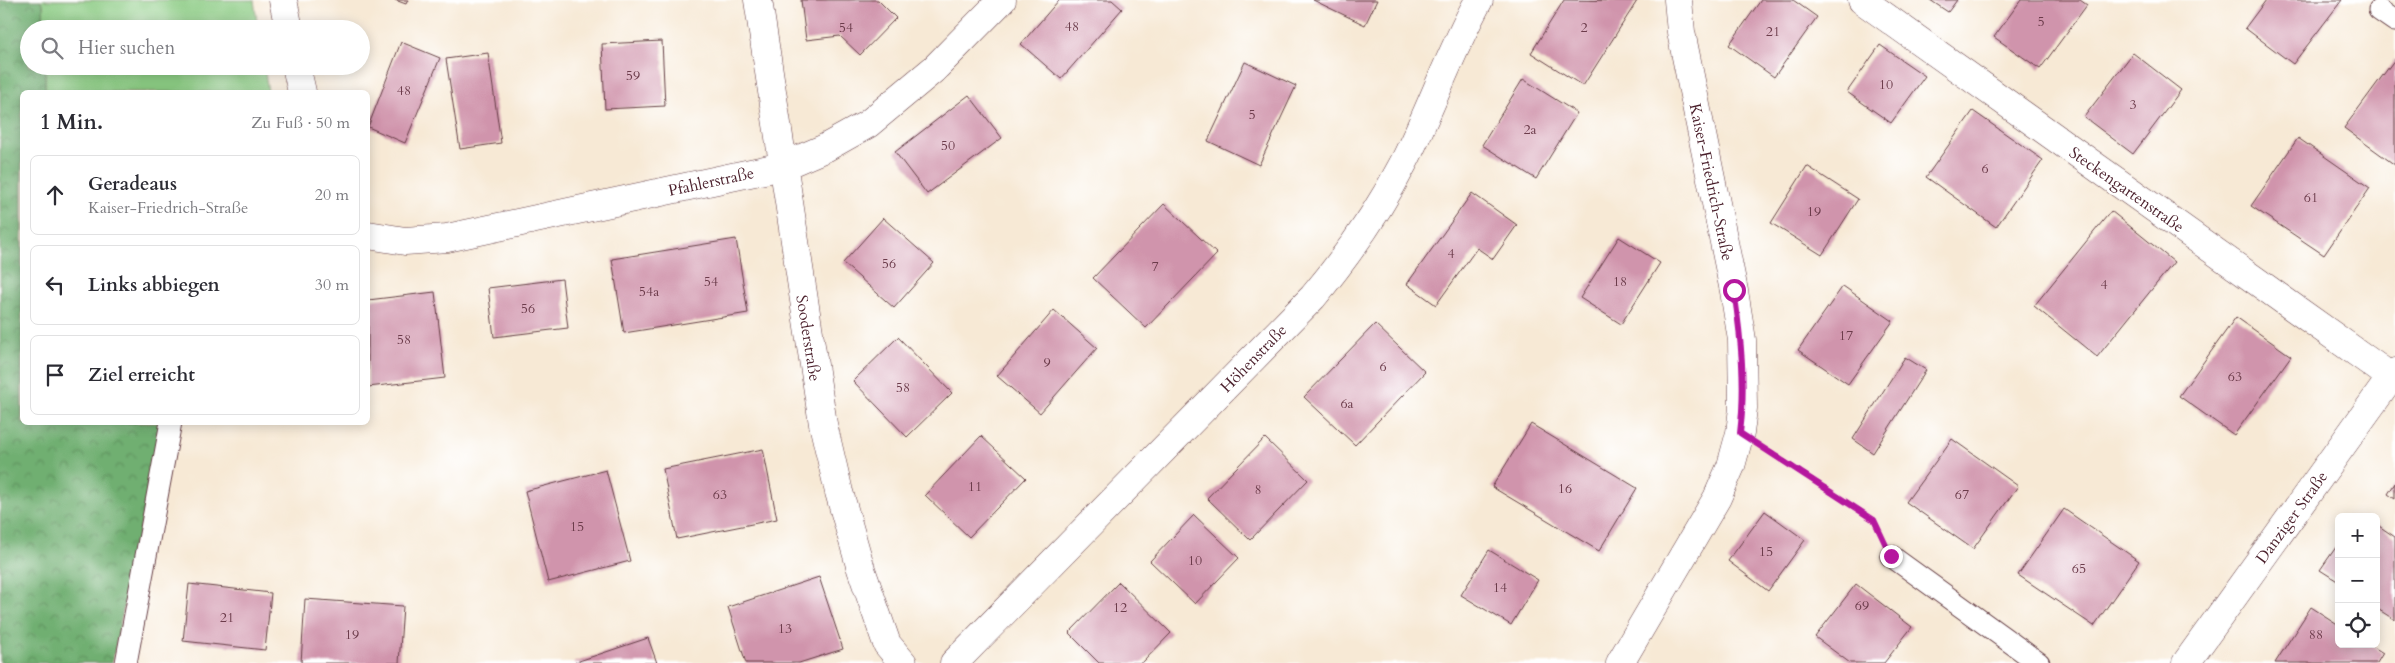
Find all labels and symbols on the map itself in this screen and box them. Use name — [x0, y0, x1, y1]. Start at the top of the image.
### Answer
house number: 5 — [2037, 12, 2045, 31]
house number: 48 — [1065, 17, 1079, 36]
house number: 54 — [839, 18, 853, 37]
house number: 2 — [1580, 18, 1588, 37]
house number: 21 — [1766, 22, 1780, 41]
house number: 59 — [626, 66, 640, 85]
house number: 10 — [1879, 75, 1893, 94]
house number: 48 — [397, 81, 411, 100]
house number: 3 — [2129, 95, 2137, 114]
street label: Kaiser-Friedrich-Straße — [1684, 102, 1738, 263]
house number: 5 — [1248, 105, 1256, 124]
house number: 2a — [1523, 120, 1537, 139]
house number: 50 — [941, 136, 955, 155]
street label: Steckengartenstraße — [2065, 142, 2188, 238]
house number: 6 — [1981, 159, 1989, 178]
street label: Pfahlerstraße — [666, 162, 756, 202]
house number: 61 — [2304, 188, 2318, 207]
house number: 19 — [1807, 202, 1821, 221]
house number: 4 — [1447, 244, 1455, 263]
house number: 56 — [882, 254, 896, 273]
house number: 7 — [1151, 257, 1159, 276]
house number: 54 — [704, 272, 718, 291]
house number: 18 — [1613, 272, 1627, 291]
house number: 4 — [2100, 275, 2108, 294]
route start — [1723, 279, 1746, 302]
house number: 54a — [639, 282, 659, 301]
street label: Sooderstraße — [790, 294, 826, 383]
house number: 56 — [521, 299, 535, 318]
street label: Höhenstraße — [1216, 320, 1292, 398]
house number: 17 — [1839, 326, 1853, 345]
house number: 58 — [397, 330, 411, 349]
house number: 9 — [1043, 353, 1051, 372]
house number: 6 — [1379, 357, 1387, 376]
house number: 63 — [2228, 367, 2242, 386]
house number: 58 — [896, 378, 910, 397]
house number: 6a — [1340, 394, 1354, 413]
street label: Danziger Straße — [2251, 467, 2333, 568]
house number: 11 — [968, 477, 982, 496]
house number: 16 — [1558, 479, 1572, 498]
house number: 8 — [1254, 480, 1262, 499]
house number: 63 — [713, 485, 727, 504]
house number: 67 — [1955, 485, 1969, 504]
house number: 15 — [570, 517, 584, 536]
house number: 15 — [1759, 542, 1773, 561]
route end — [1880, 545, 1903, 568]
house number: 10 — [1188, 551, 1202, 570]
house number: 65 — [2072, 559, 2086, 578]
house number: 14 — [1493, 578, 1507, 597]
house number: 69 — [1855, 596, 1869, 615]
house number: 12 — [1113, 598, 1127, 617]
house number: 21 — [220, 608, 234, 627]
house number: 13 — [778, 619, 792, 638]
house number: 19 — [345, 625, 359, 644]
house number: 88 — [2309, 625, 2323, 644]

